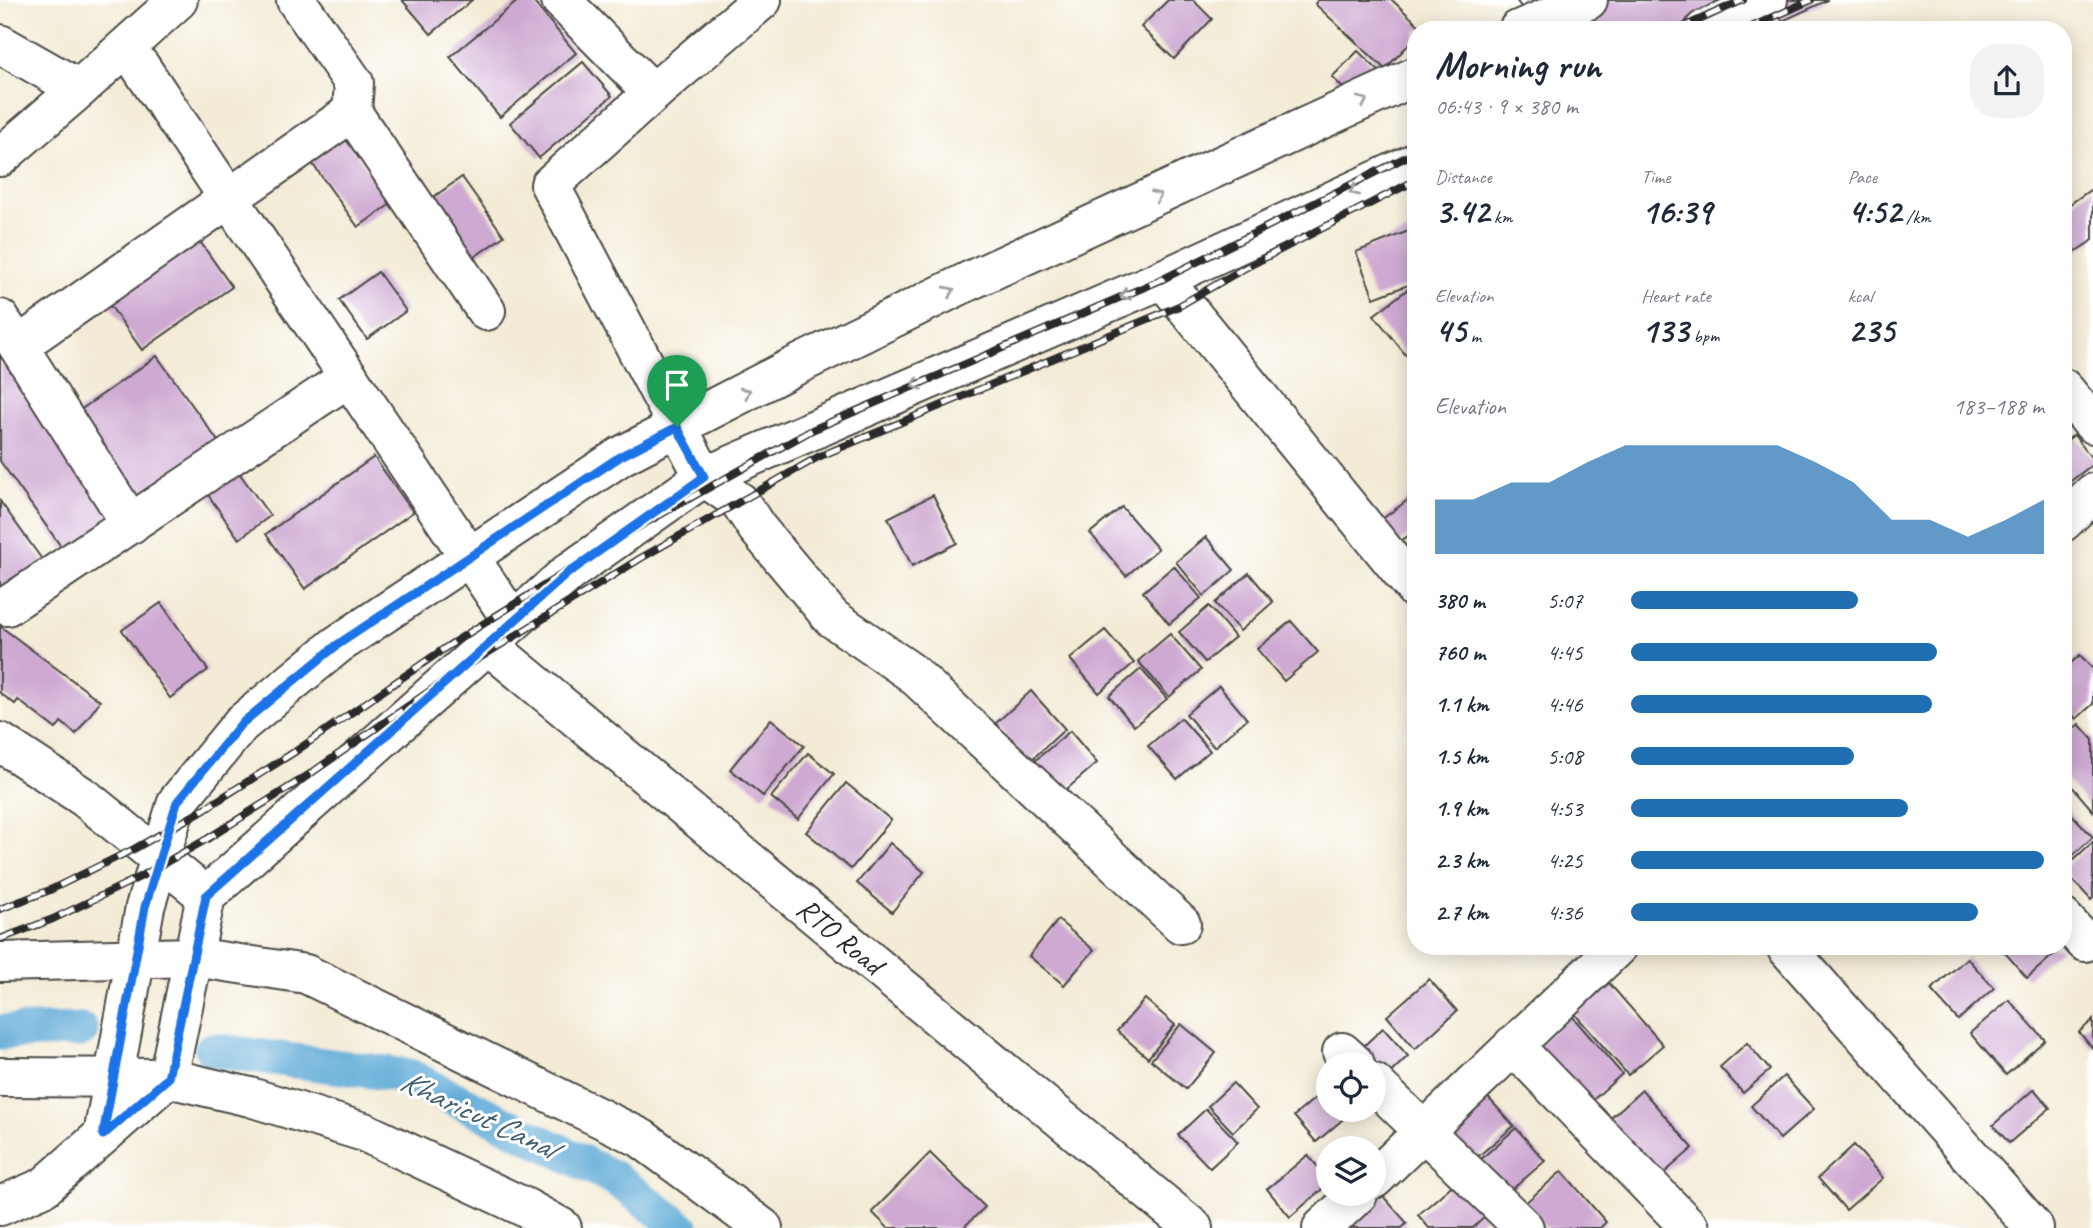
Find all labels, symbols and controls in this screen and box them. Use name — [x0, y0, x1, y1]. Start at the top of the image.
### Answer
text: Morning run — [1435, 42, 1601, 89]
button: share — [1970, 44, 2044, 118]
text: 06:43 · 9 × 380 m — [1435, 92, 1578, 121]
one-way arrow — [1356, 95, 1368, 109]
text: Distance — [1435, 165, 1492, 189]
text: Time — [1641, 165, 1670, 189]
text: Pace — [1848, 165, 1877, 189]
one-way arrow — [1349, 183, 1361, 197]
text: 3.42 — [1435, 189, 1489, 234]
text: 16:39 — [1641, 189, 1712, 234]
text: 4:52 — [1848, 189, 1901, 234]
one-way arrow — [1149, 190, 1162, 204]
text: km — [1489, 205, 1512, 229]
text: /km — [1901, 205, 1931, 229]
text: Elevation — [1435, 284, 1493, 308]
text: Heart rate — [1641, 284, 1711, 308]
text: kcal — [1848, 284, 1873, 308]
one-way arrow — [943, 285, 955, 299]
one-way arrow — [1119, 287, 1131, 301]
text: 45 — [1435, 308, 1466, 353]
text: 133 — [1641, 308, 1689, 353]
text: 235 — [1848, 308, 1894, 353]
text: m — [1466, 324, 1481, 348]
text: bpm — [1689, 324, 1719, 348]
pin — [647, 355, 707, 427]
icon: arrive — [658, 366, 696, 404]
one-way arrow — [910, 377, 922, 391]
one-way arrow — [739, 386, 751, 400]
text: Elevation — [1435, 392, 1506, 421]
text: 183–188 m — [1953, 392, 2044, 421]
text: 380 m — [1435, 586, 1485, 615]
text: 5:07 — [1547, 586, 1583, 615]
text: 760 m — [1435, 638, 1485, 667]
text: 4:45 — [1547, 638, 1583, 667]
text: 1.1 km — [1435, 690, 1489, 719]
text: 4:46 — [1547, 690, 1583, 719]
text: 1.5 km — [1435, 742, 1488, 771]
text: 5:08 — [1547, 742, 1583, 771]
text: 1.9 km — [1435, 794, 1488, 823]
text: 4:53 — [1547, 794, 1583, 823]
text: 2.3 km — [1435, 846, 1489, 875]
text: 4:25 — [1547, 846, 1583, 875]
street label: RTO Road — [789, 889, 894, 985]
text: 2.7 km — [1435, 898, 1488, 927]
text: 4:36 — [1547, 898, 1583, 927]
map controls — [1316, 1052, 1386, 1206]
button: locate — [1316, 1052, 1386, 1122]
water label: Kharicut Canal — [394, 1060, 572, 1172]
button: layers — [1316, 1136, 1386, 1206]

